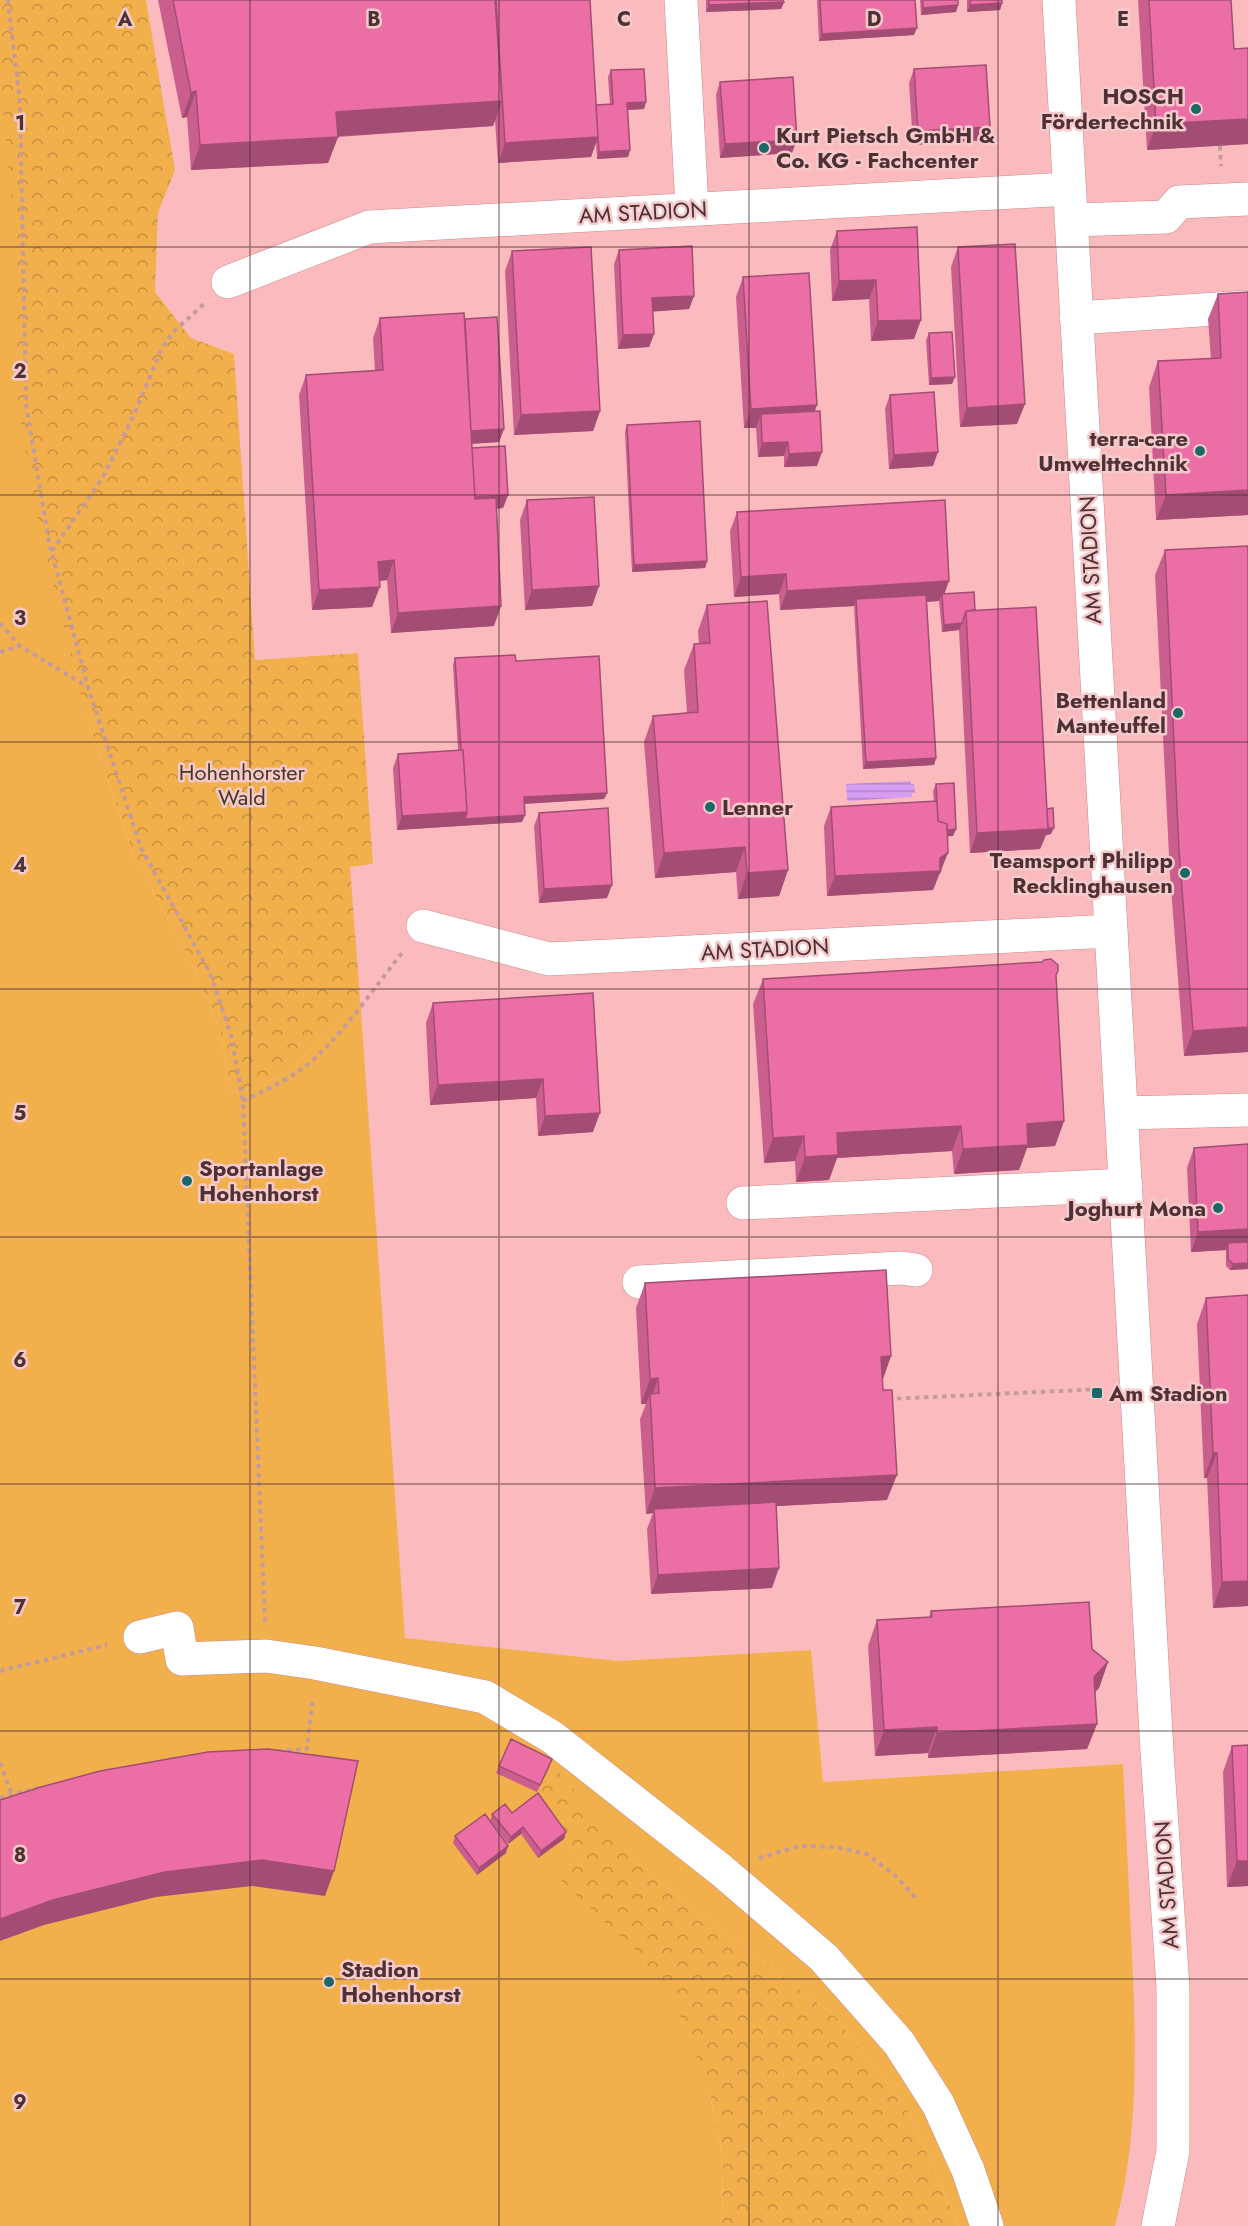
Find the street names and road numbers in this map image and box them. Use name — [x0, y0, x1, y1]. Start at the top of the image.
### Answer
street label: AM STADION — [578, 193, 708, 231]
street label: AM STADION — [1071, 495, 1109, 625]
street label: AM STADION — [700, 930, 830, 968]
street label: AM STADION — [1146, 1820, 1186, 1950]

